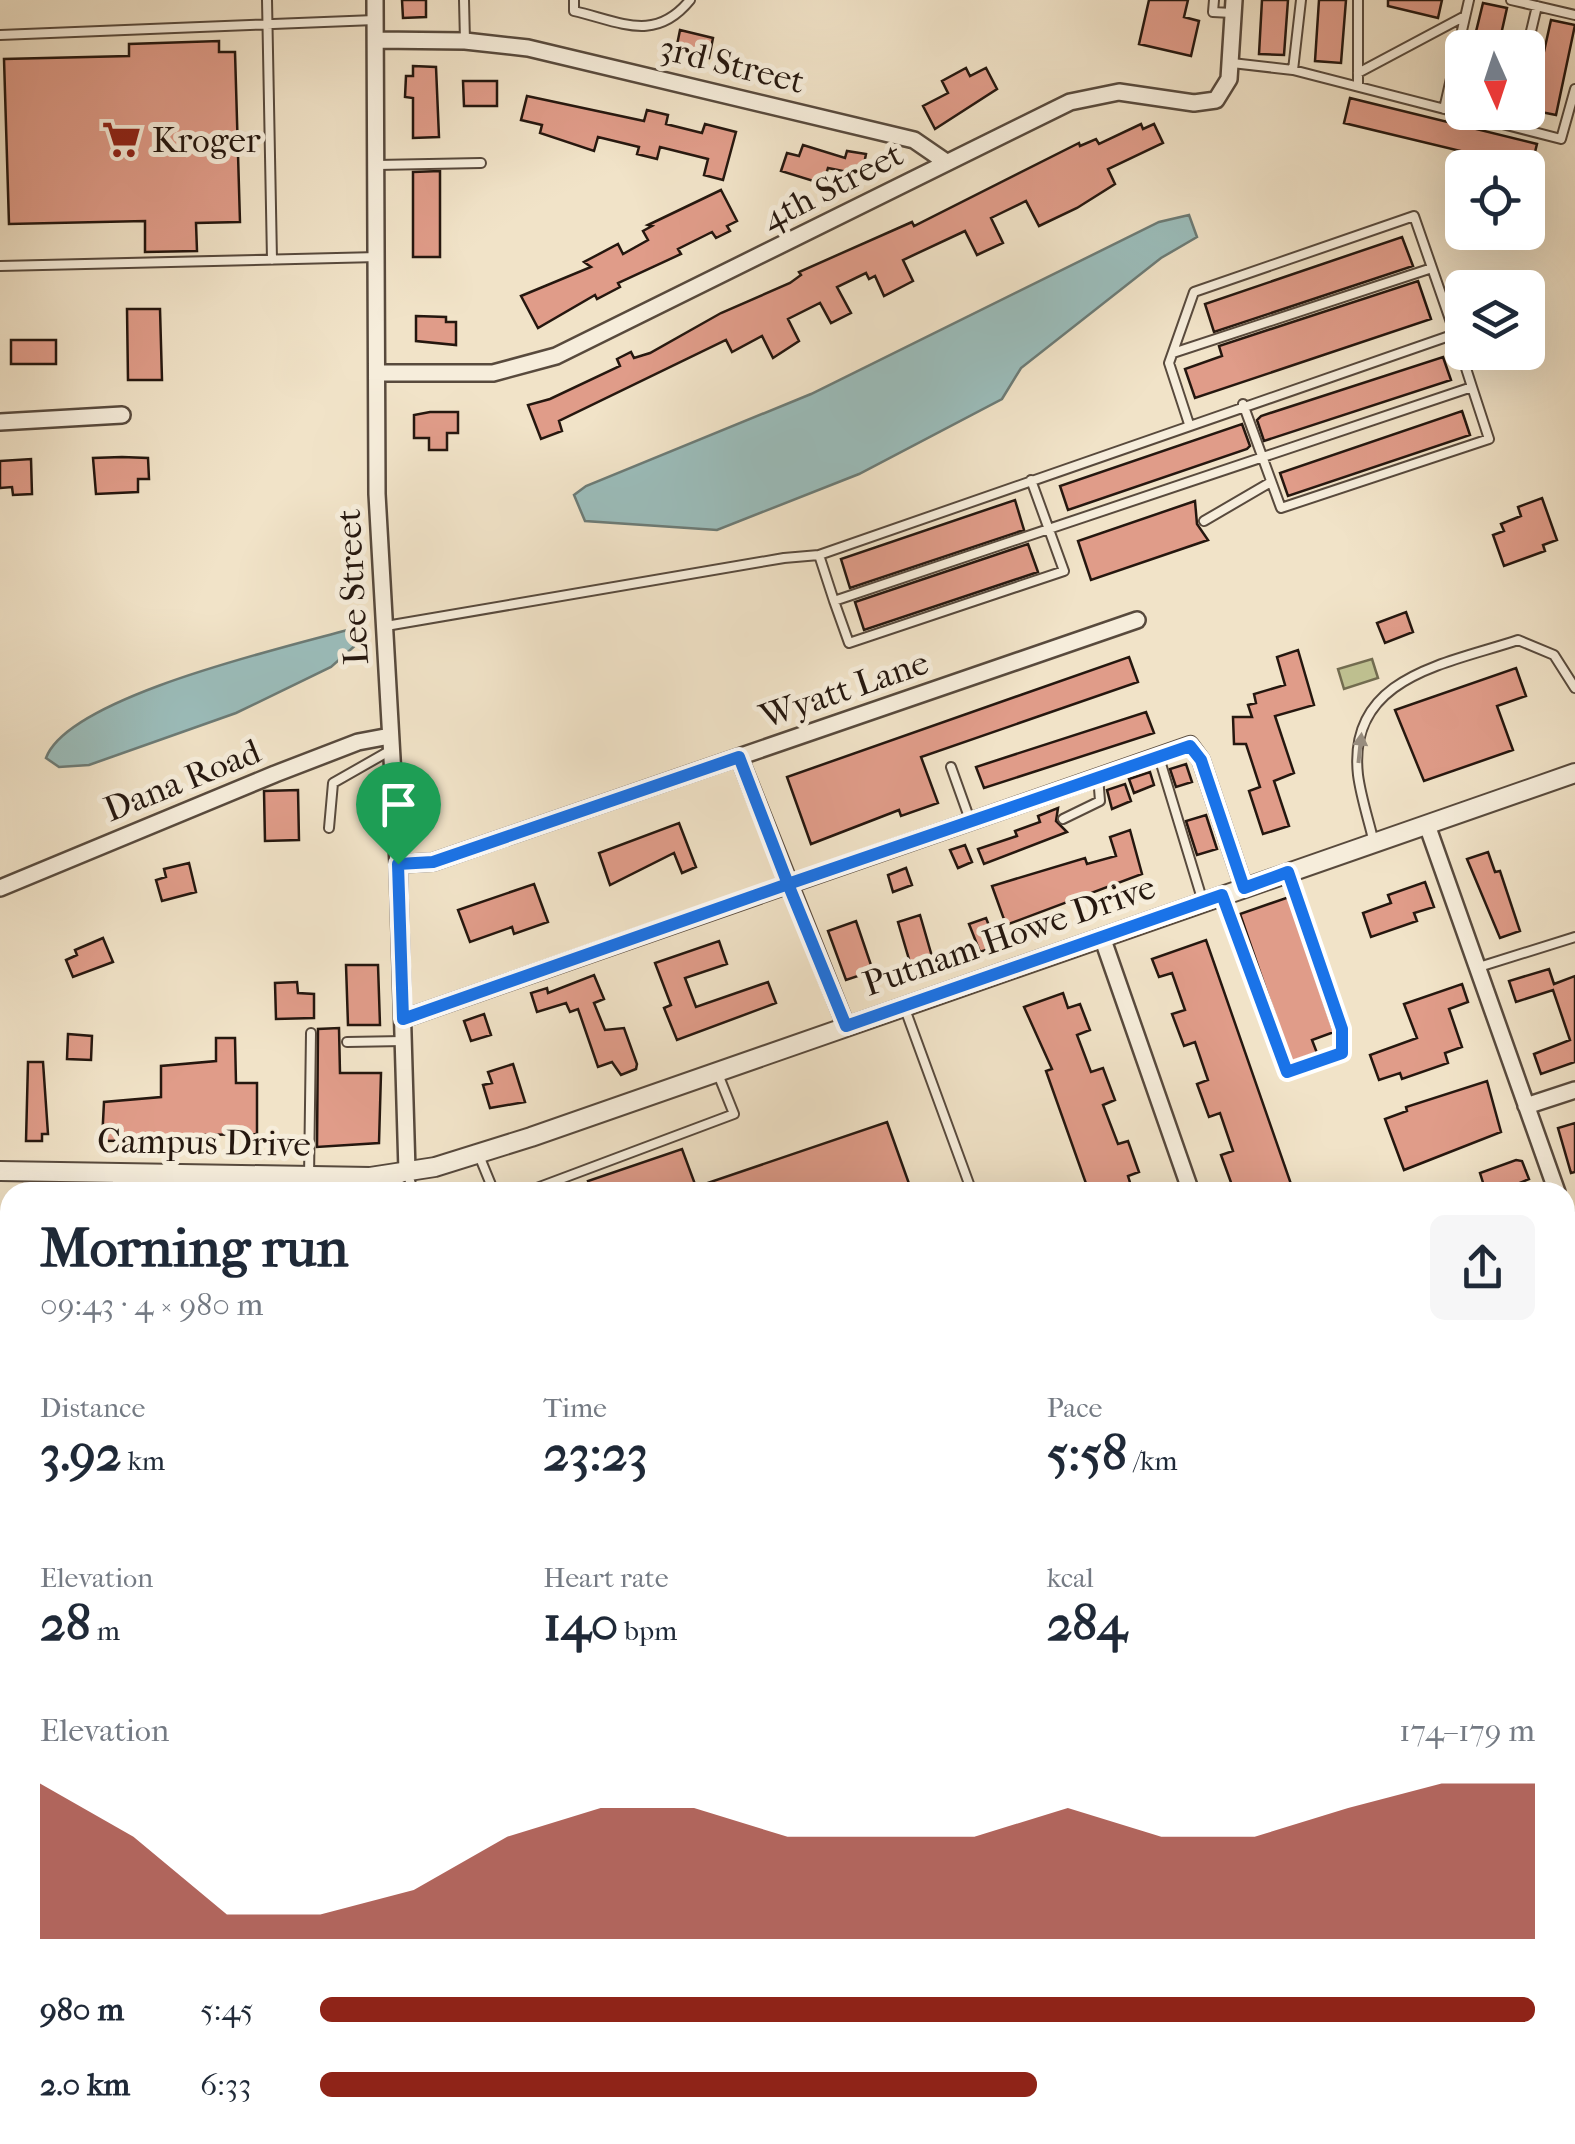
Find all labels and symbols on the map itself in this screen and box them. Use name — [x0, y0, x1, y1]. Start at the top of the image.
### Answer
street label: 3rd Street — [655, 27, 809, 102]
north arrow — [1445, 30, 1545, 130]
supermarket icon: Kroger — [101, 119, 143, 161]
place label: Kroger — [152, 120, 261, 161]
street label: 4th Street — [755, 133, 910, 239]
street label: Lee Street — [328, 508, 377, 666]
street label: Wyatt Lane — [754, 642, 934, 738]
street label: Dana Road — [98, 730, 267, 830]
one-way arrow — [1352, 731, 1368, 763]
pin — [356, 762, 441, 865]
street label: Putnam Howe Drive — [858, 866, 1161, 1005]
street label: Campus Drive — [97, 1120, 311, 1165]

